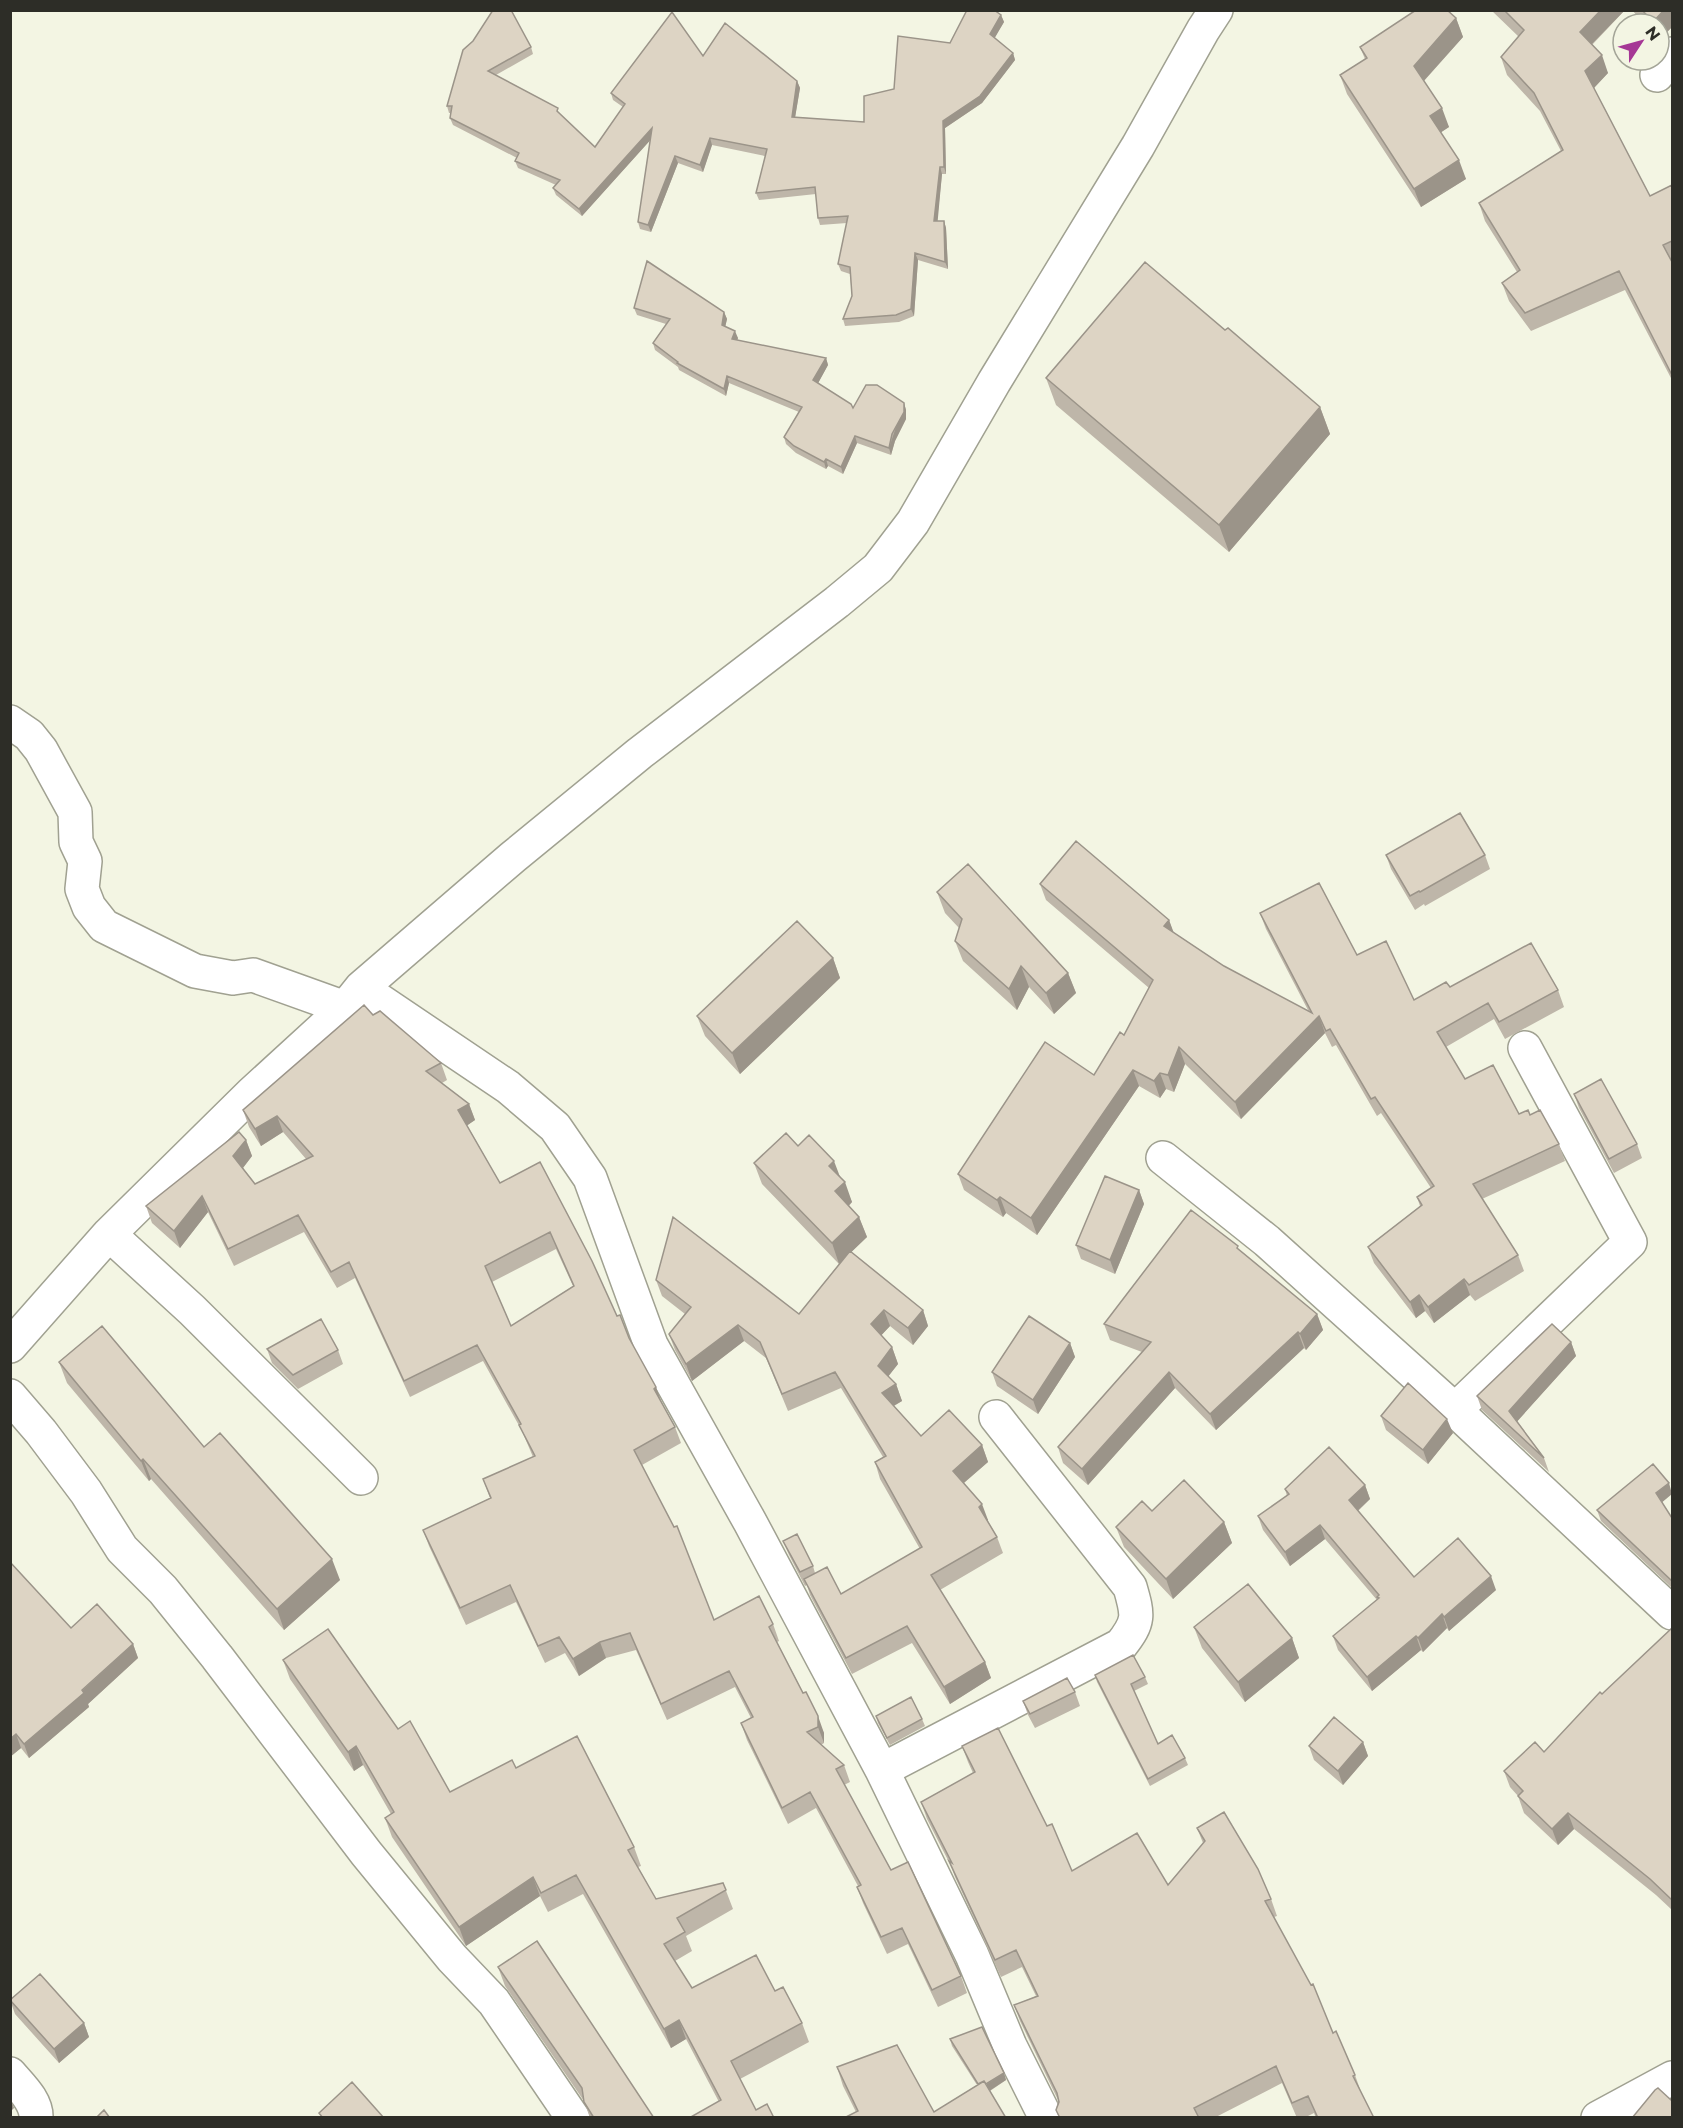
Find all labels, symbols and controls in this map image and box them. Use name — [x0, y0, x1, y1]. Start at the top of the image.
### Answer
north arrow — [1611, 12, 1671, 72]
text: N — [1641, 23, 1664, 44]

